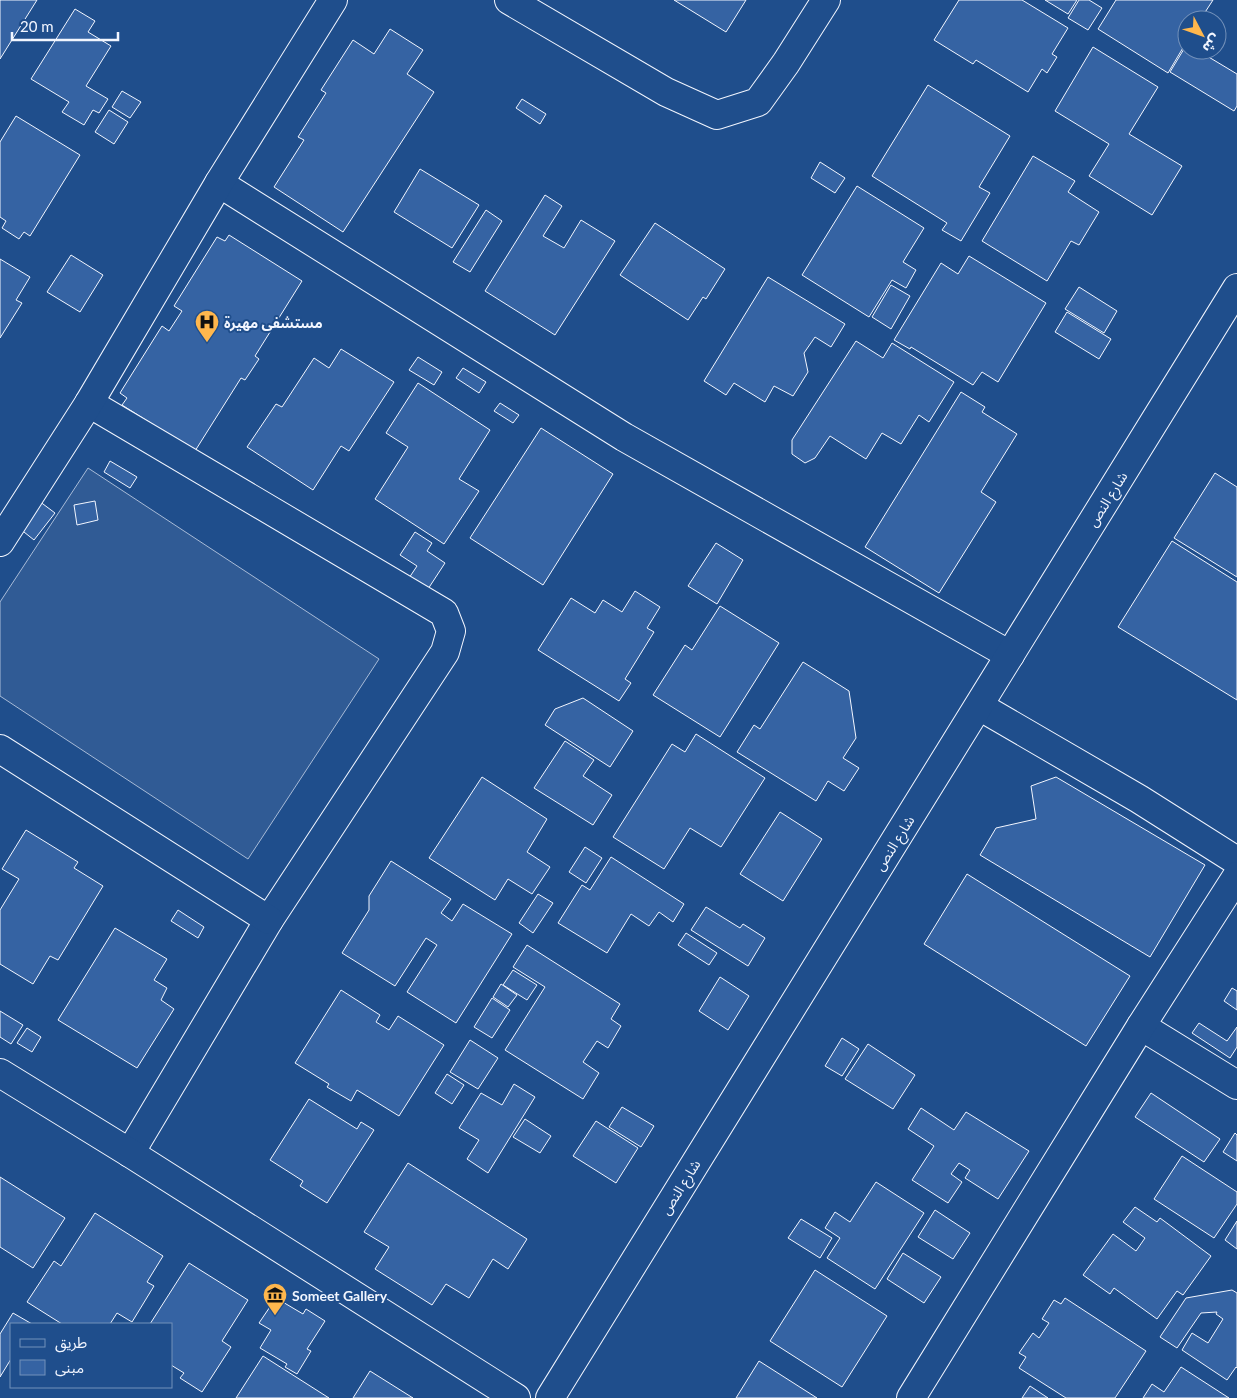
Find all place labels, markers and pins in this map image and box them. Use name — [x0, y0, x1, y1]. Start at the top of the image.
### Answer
hospital icon: مستشفى مهيرة — [194, 309, 220, 343]
place label: مستشفى مهيرة — [224, 314, 323, 332]
museum icon: Someet Gallery — [262, 1282, 288, 1316]
place label: Someet Gallery — [292, 1287, 388, 1304]

